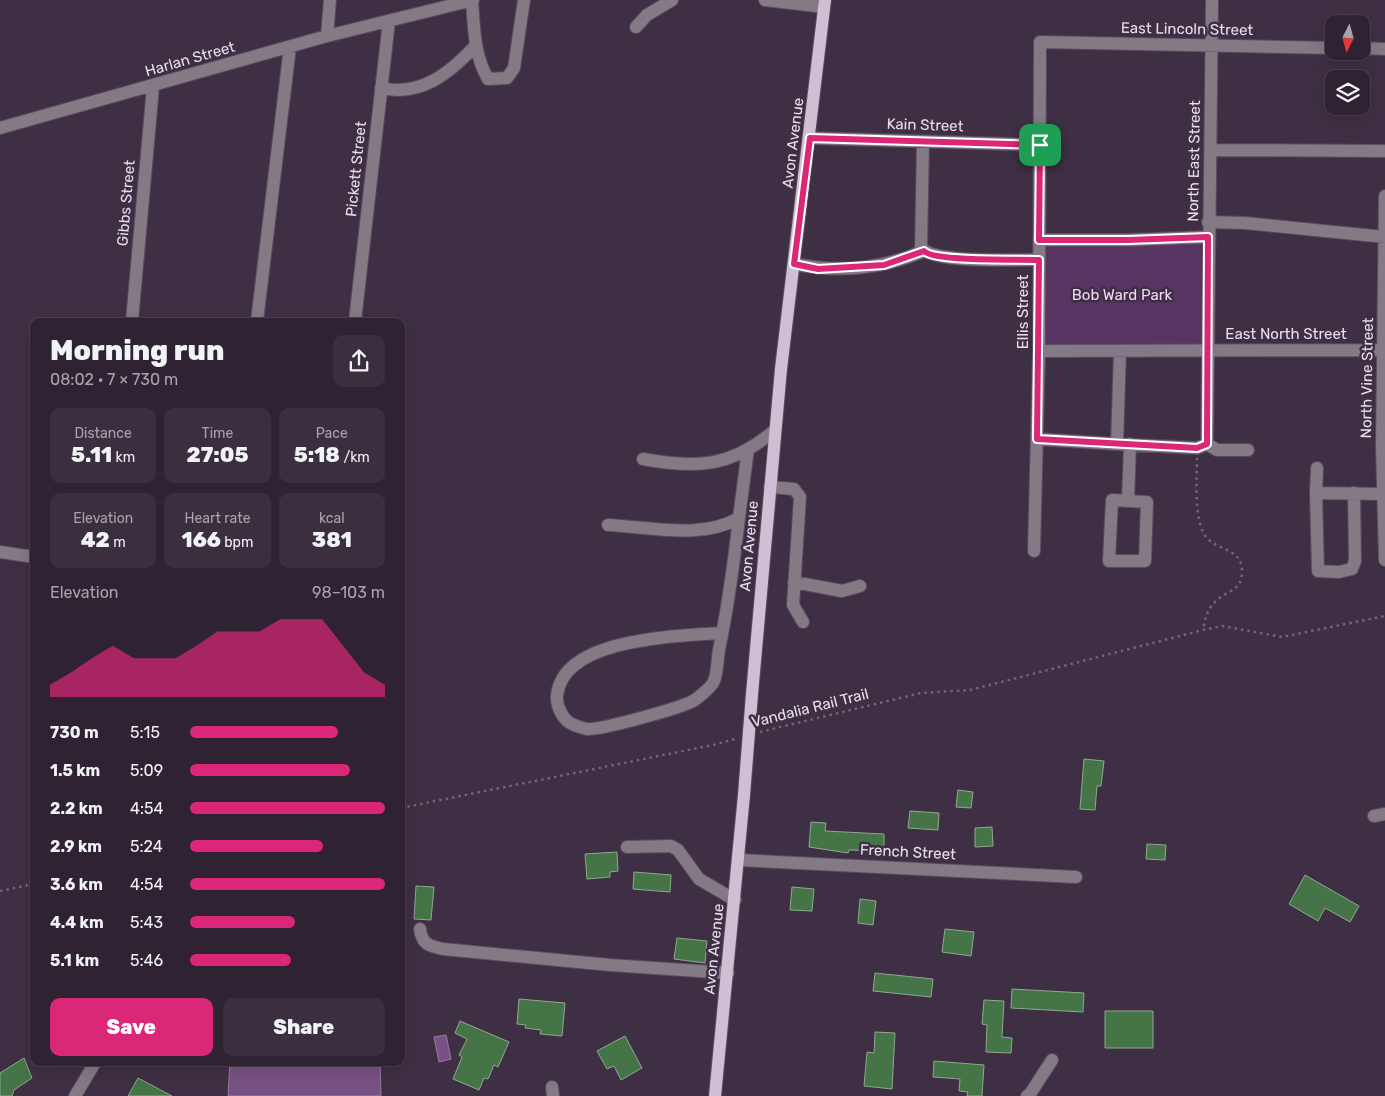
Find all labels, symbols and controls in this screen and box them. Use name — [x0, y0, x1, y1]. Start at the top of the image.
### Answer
north arrow — [1325, 15, 1370, 60]
map controls — [1325, 15, 1370, 115]
street label: East Lincoln Street — [1121, 19, 1253, 39]
street label: Harlan Street — [143, 38, 237, 80]
button: layers — [1325, 70, 1370, 115]
street label: Avon Avenue — [779, 97, 807, 189]
street label: North East Street — [1184, 100, 1204, 222]
street label: Kain Street — [886, 115, 964, 135]
street label: Pickett Street — [342, 120, 370, 218]
pin — [1019, 124, 1061, 166]
icon: arrive — [1026, 131, 1054, 159]
street label: Gibbs Street — [113, 159, 139, 247]
street label: Ellis Street — [1014, 275, 1032, 349]
park label: Bob Ward Park — [1072, 286, 1172, 304]
street label: North Vine Street — [1357, 317, 1377, 439]
street label: East North Street — [1225, 325, 1347, 343]
text: Morning run — [50, 334, 224, 367]
button: share — [333, 335, 385, 387]
text: 08:02 · 7 × 730 m — [50, 370, 178, 389]
text: Distance — [74, 425, 132, 442]
text: Time — [202, 425, 233, 442]
text: Pace — [316, 425, 348, 442]
text: 5.11 — [71, 442, 112, 467]
text: 27:05 — [187, 442, 248, 467]
text: 5:18 — [294, 442, 340, 467]
text: km — [112, 449, 135, 466]
text: /km — [340, 449, 370, 466]
street label: Avon Avenue — [736, 500, 762, 592]
text: Elevation — [73, 510, 133, 527]
text: Heart rate — [185, 510, 250, 527]
text: kcal — [319, 510, 345, 527]
text: 42 — [81, 527, 110, 552]
text: 166 — [182, 527, 221, 552]
text: 381 — [312, 527, 352, 552]
text: m — [110, 534, 126, 551]
text: bpm — [221, 534, 253, 551]
text: Elevation — [50, 583, 119, 602]
text: 98–103 m — [312, 583, 385, 602]
street label: Vandalia Rail Trail — [750, 685, 870, 731]
text: 730 m — [50, 723, 99, 742]
text: 5:15 — [130, 723, 160, 742]
text: 1.5 km — [50, 761, 100, 780]
text: 5:09 — [130, 761, 163, 780]
text: 2.2 km — [50, 799, 103, 818]
text: 4:54 — [130, 799, 163, 818]
text: 2.9 km — [50, 837, 102, 856]
text: 5:24 — [130, 837, 163, 856]
street label: French Street — [860, 840, 957, 864]
text: 3.6 km — [50, 875, 103, 894]
text: 4:54 — [130, 875, 163, 894]
street label: Avon Avenue — [700, 903, 728, 995]
text: 4.4 km — [50, 913, 104, 932]
text: 5:43 — [130, 913, 163, 932]
text: 5.1 km — [50, 951, 99, 970]
text: 5:46 — [130, 951, 163, 970]
button: Save — [50, 998, 213, 1056]
button: Share — [223, 998, 385, 1056]

